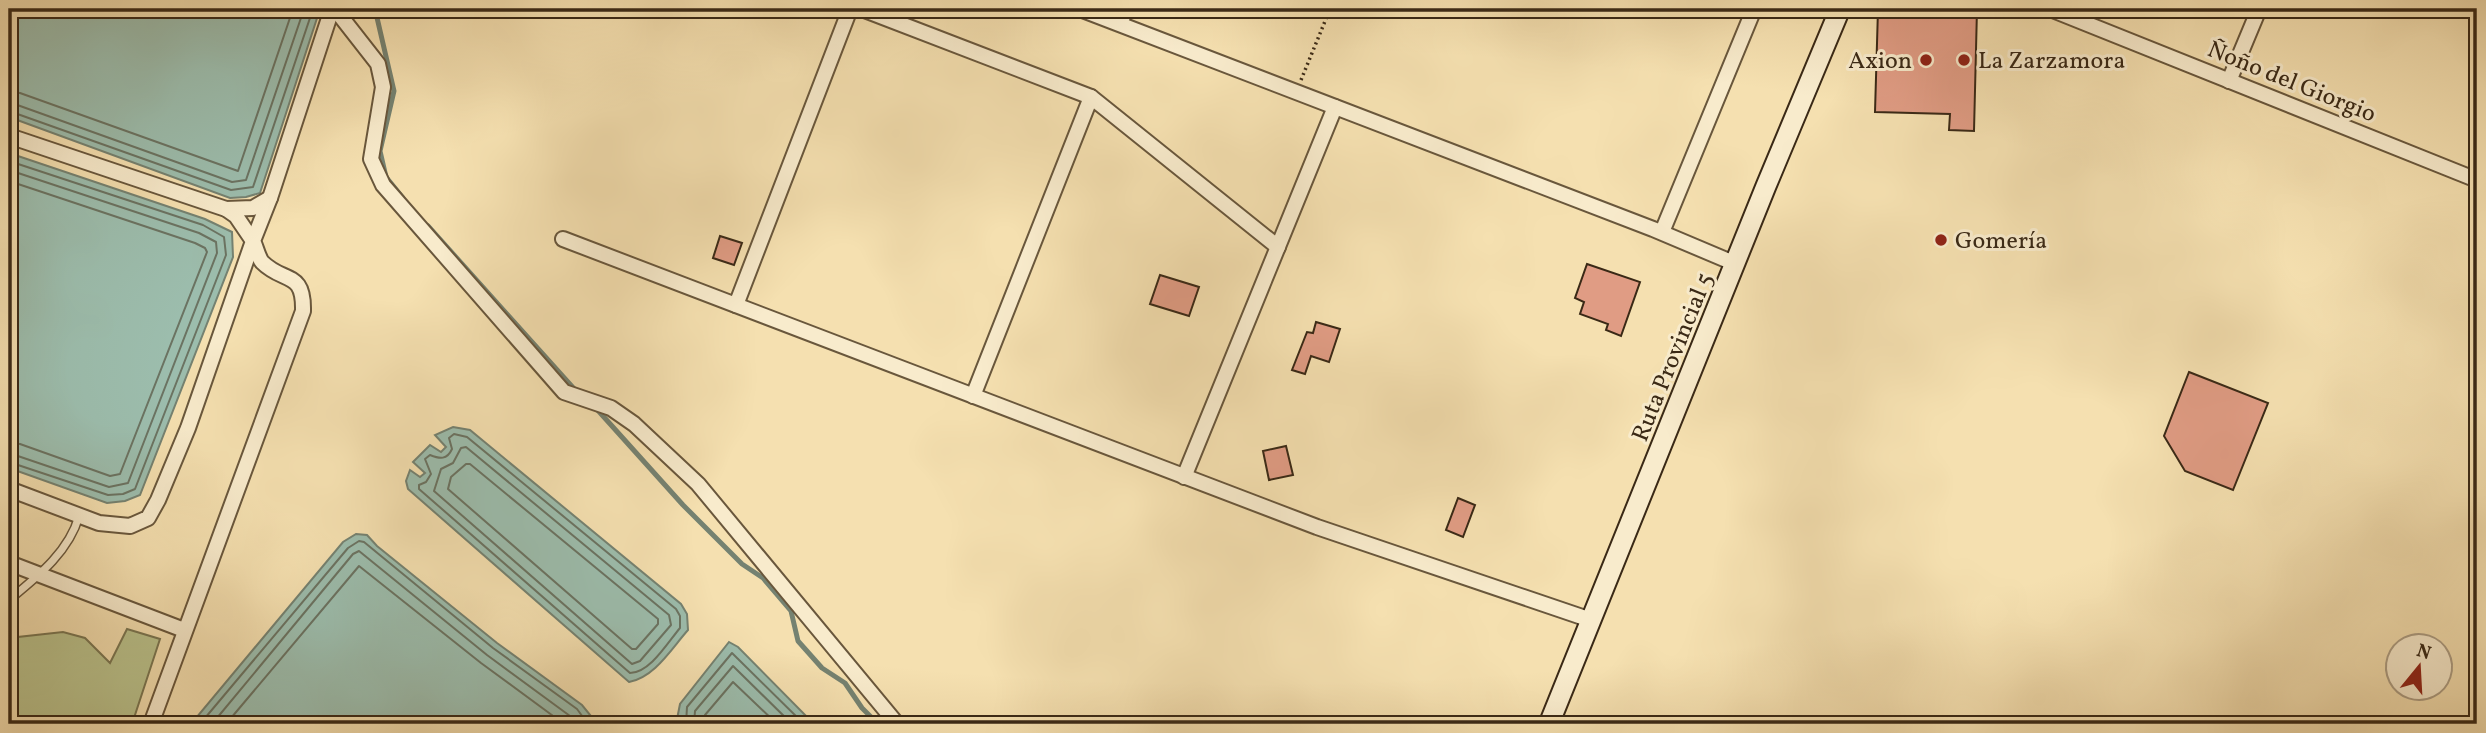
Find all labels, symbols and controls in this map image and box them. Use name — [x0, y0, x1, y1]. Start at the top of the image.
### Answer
street label: Ñoño del Giorgio — [2202, 34, 2381, 132]
place label: Axion — [1848, 45, 1912, 79]
place label: La Zarzamora — [1978, 45, 2125, 79]
marker: Axion — [1918, 52, 1934, 68]
marker: La Zarzamora — [1956, 52, 1972, 68]
place label: Gomería — [1955, 225, 2047, 259]
marker: Gomería — [1933, 232, 1949, 248]
street label: Ruta Provincial 5 — [1625, 268, 1723, 447]
north arrow — [2384, 632, 2454, 702]
text: N — [2413, 638, 2434, 667]

